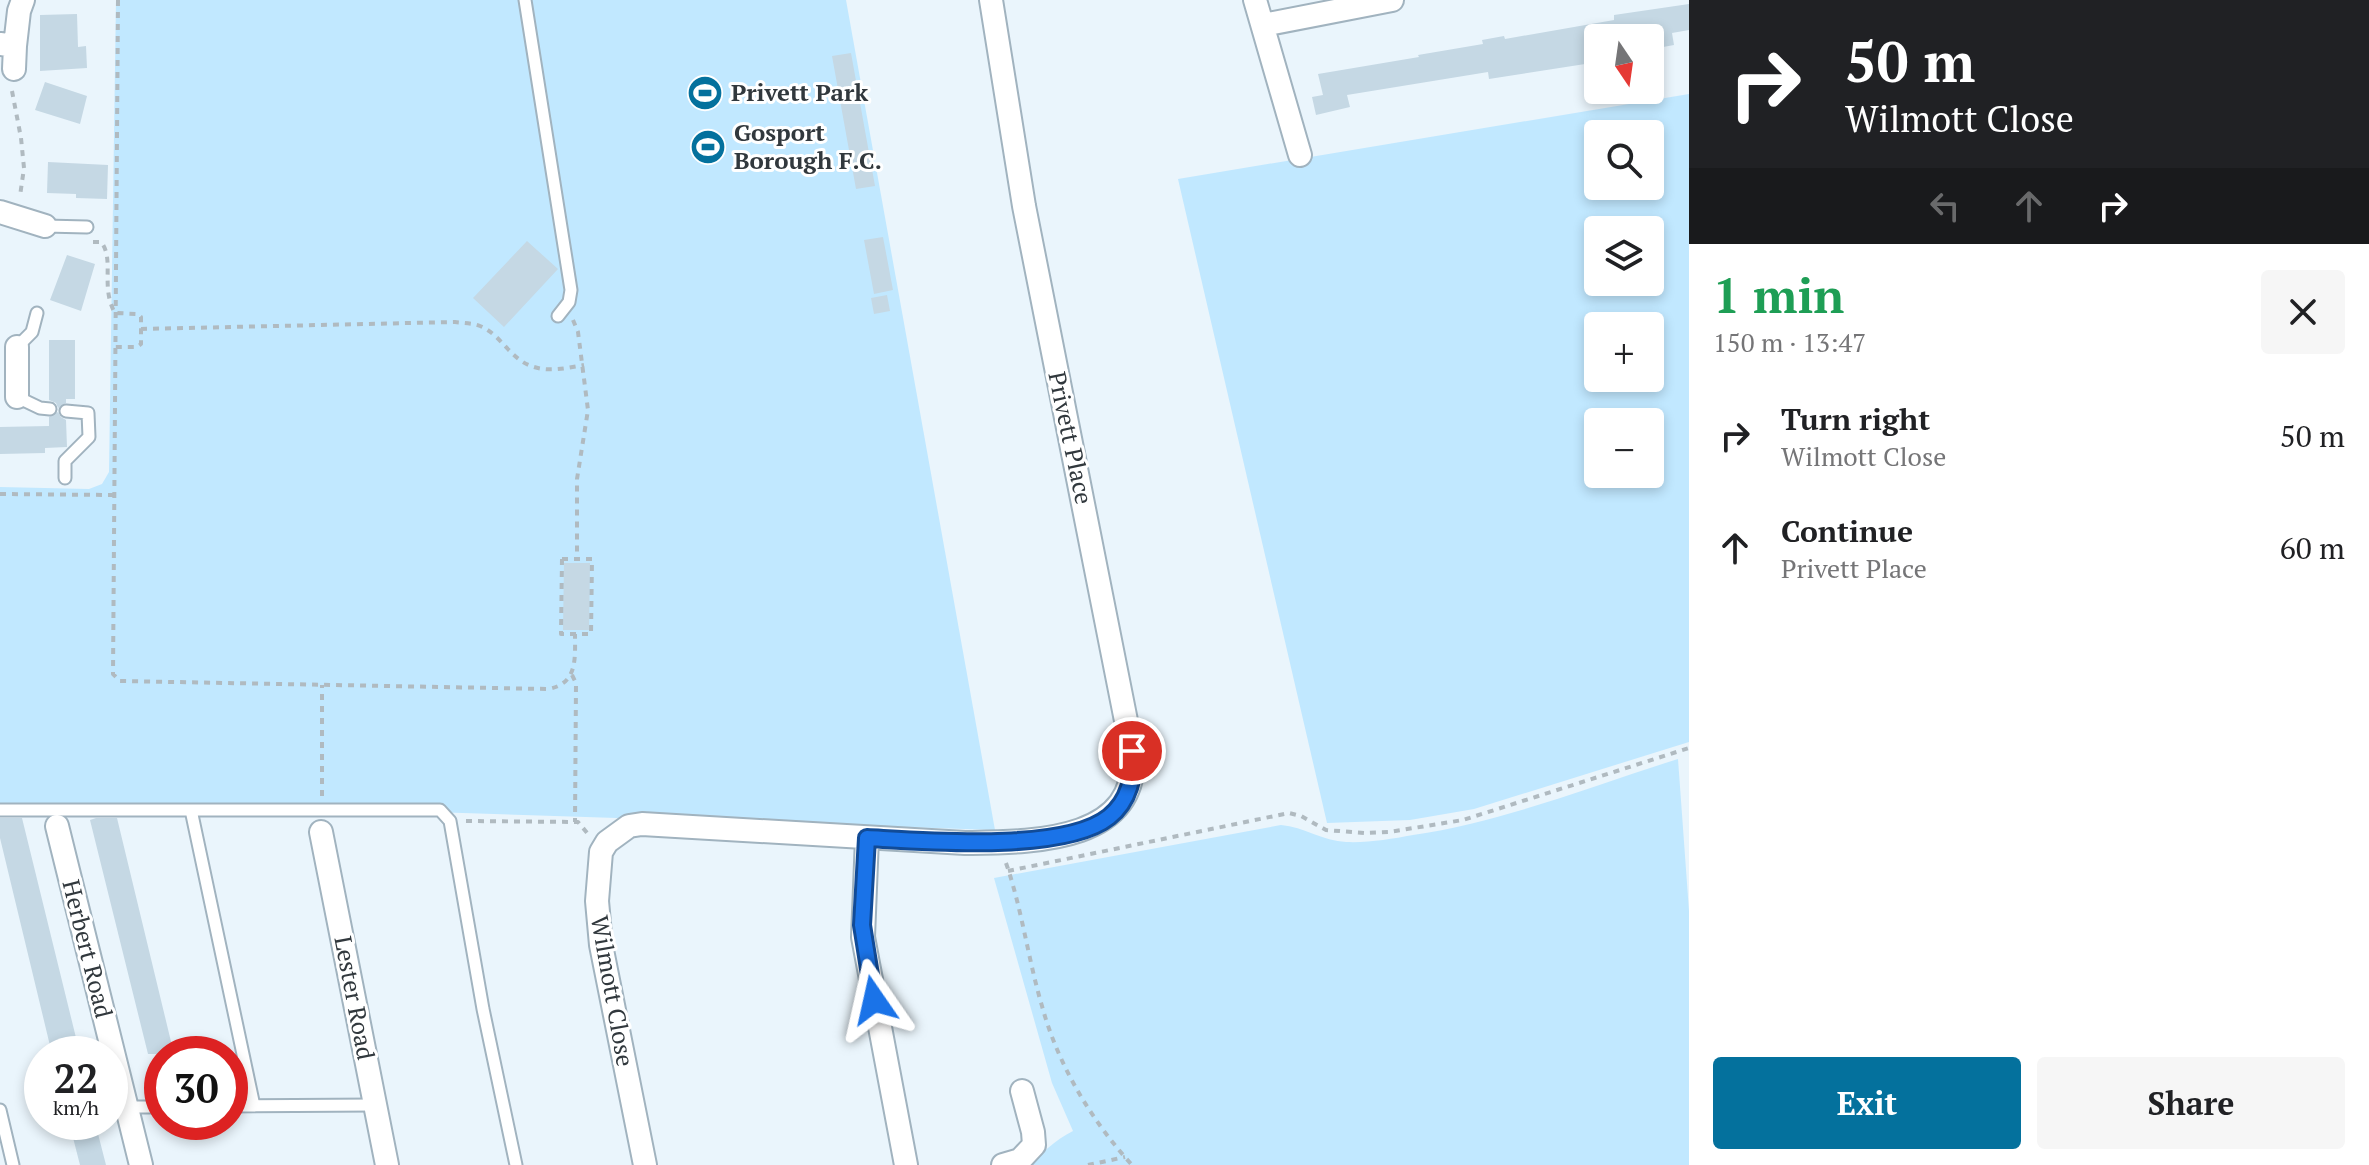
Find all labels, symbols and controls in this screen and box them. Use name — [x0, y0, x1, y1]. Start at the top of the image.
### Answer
north arrow — [1584, 24, 1664, 104]
map controls — [1584, 24, 1664, 488]
text: 50 m — [1845, 24, 1975, 98]
icon: right — [1713, 32, 1817, 136]
sports icon: Privett Park — [686, 74, 724, 112]
place label: Privett Park — [731, 76, 868, 108]
text: Wilmott Close — [1845, 95, 2074, 142]
place label: Gosport Borough F.C. — [734, 116, 882, 176]
button: search — [1584, 120, 1664, 200]
sports icon: Gosport Borough F.C. — [689, 128, 727, 166]
icon: left — [1923, 184, 1967, 228]
icon: ahead — [2007, 184, 2051, 228]
icon: right — [2091, 184, 2135, 228]
button: layers — [1584, 216, 1664, 296]
text: 1 min — [1713, 263, 1844, 327]
button: close — [2261, 270, 2345, 354]
button: + — [1584, 312, 1664, 392]
text: 150 m · 13:47 — [1713, 325, 1866, 359]
street label: Privett Place — [1041, 369, 1101, 507]
text: Turn right — [1781, 399, 1930, 439]
button: − — [1584, 408, 1664, 488]
icon: right — [1713, 414, 1757, 458]
text: 50 m — [2280, 416, 2345, 456]
text: Wilmott Close — [1781, 439, 1946, 473]
text: Continue — [1781, 511, 1913, 551]
icon: ahead — [1713, 526, 1757, 570]
text: 60 m — [2280, 528, 2345, 568]
text: Privett Place — [1781, 551, 1927, 585]
pin — [1098, 717, 1166, 785]
icon: arrive — [1110, 729, 1154, 773]
street label: Herbert Road — [55, 876, 121, 1021]
street label: Wilmott Close — [584, 913, 642, 1069]
street label: Lester Road — [327, 933, 383, 1062]
position arrow — [832, 958, 916, 1042]
speed limit sign: 30 — [144, 1036, 248, 1140]
text: 22 — [53, 1051, 99, 1104]
button: Exit — [1713, 1057, 2021, 1149]
button: Share — [2037, 1057, 2345, 1149]
text: km/h — [53, 1094, 99, 1121]

